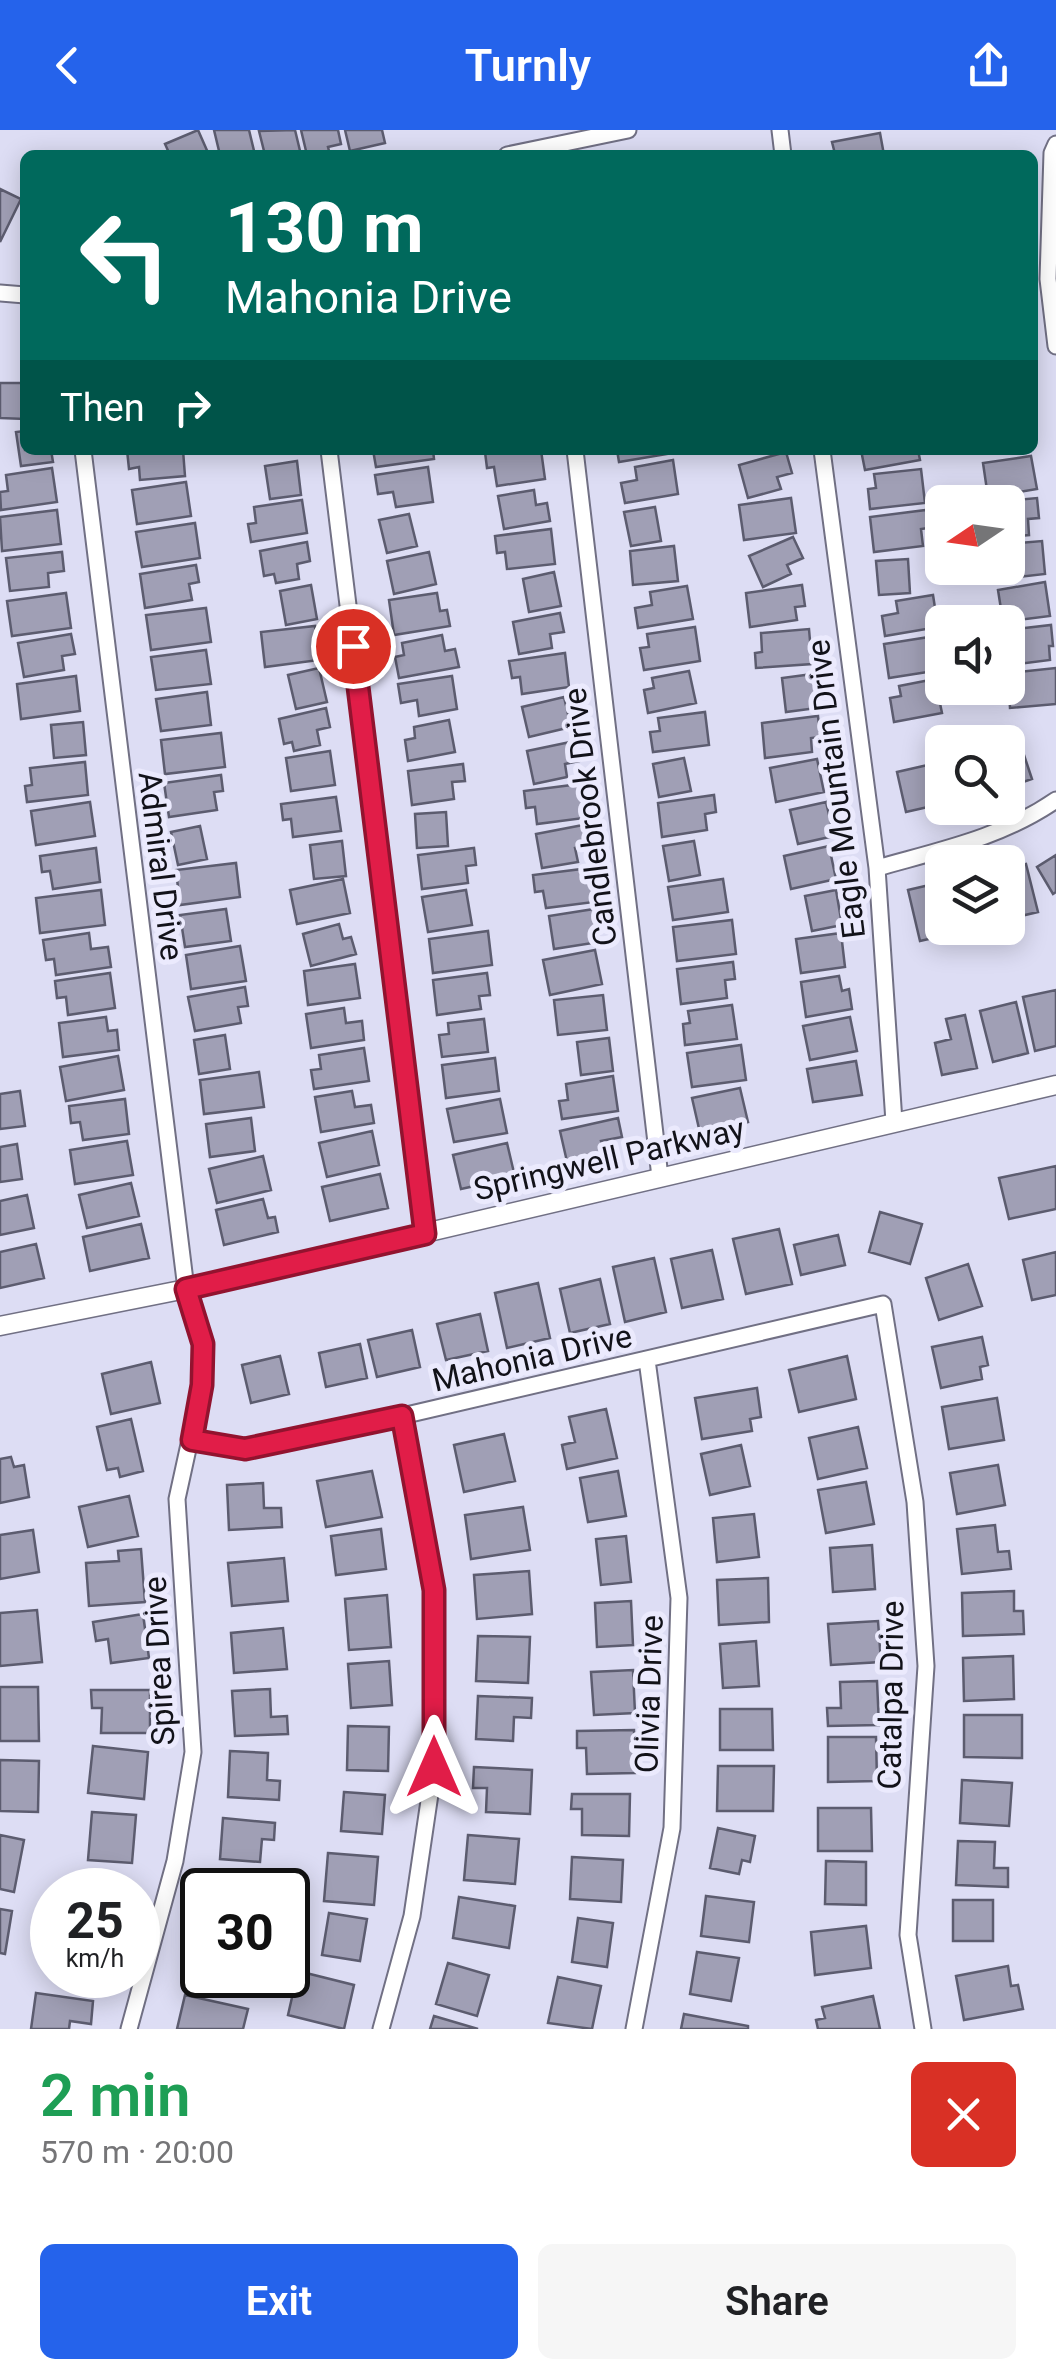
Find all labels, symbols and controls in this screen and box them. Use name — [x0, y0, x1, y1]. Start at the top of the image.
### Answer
icon: back — [40, 38, 95, 93]
icon: share — [961, 38, 1016, 93]
text: Turnly — [465, 39, 591, 92]
text: 130 m — [225, 187, 424, 269]
icon: left — [60, 190, 190, 320]
text: Mahonia Drive — [225, 271, 512, 324]
icon: right — [165, 380, 220, 435]
text: Then — [60, 386, 145, 430]
north arrow — [925, 485, 1025, 585]
map controls — [925, 485, 1025, 945]
pin — [311, 604, 396, 689]
button: sound — [925, 605, 1025, 705]
icon: arrive — [326, 619, 381, 674]
street label: Eagle Mountain Drive — [799, 637, 873, 941]
street label: Candlebrook Drive — [555, 686, 625, 948]
button: search — [925, 725, 1025, 825]
street label: Admiral Drive — [131, 769, 191, 963]
button: layers — [925, 845, 1025, 945]
street label: Springwell Parkway — [470, 1109, 748, 1209]
street label: Mahonia Drive — [428, 1317, 636, 1399]
street label: Spirea Drive — [136, 1575, 182, 1747]
street label: Catalpa Drive — [870, 1600, 912, 1790]
street label: Olivia Drive — [627, 1614, 671, 1774]
position arrow — [382, 1715, 486, 1819]
speed limit sign: 30 — [180, 1868, 310, 1998]
text: 25 — [66, 1892, 124, 1950]
text: km/h — [66, 1944, 124, 1973]
text: 2 min — [40, 2060, 190, 2131]
button: close — [911, 2062, 1016, 2167]
text: 570 m · 20:00 — [40, 2133, 234, 2171]
button: Exit — [40, 2244, 518, 2359]
button: Share — [538, 2244, 1016, 2359]

